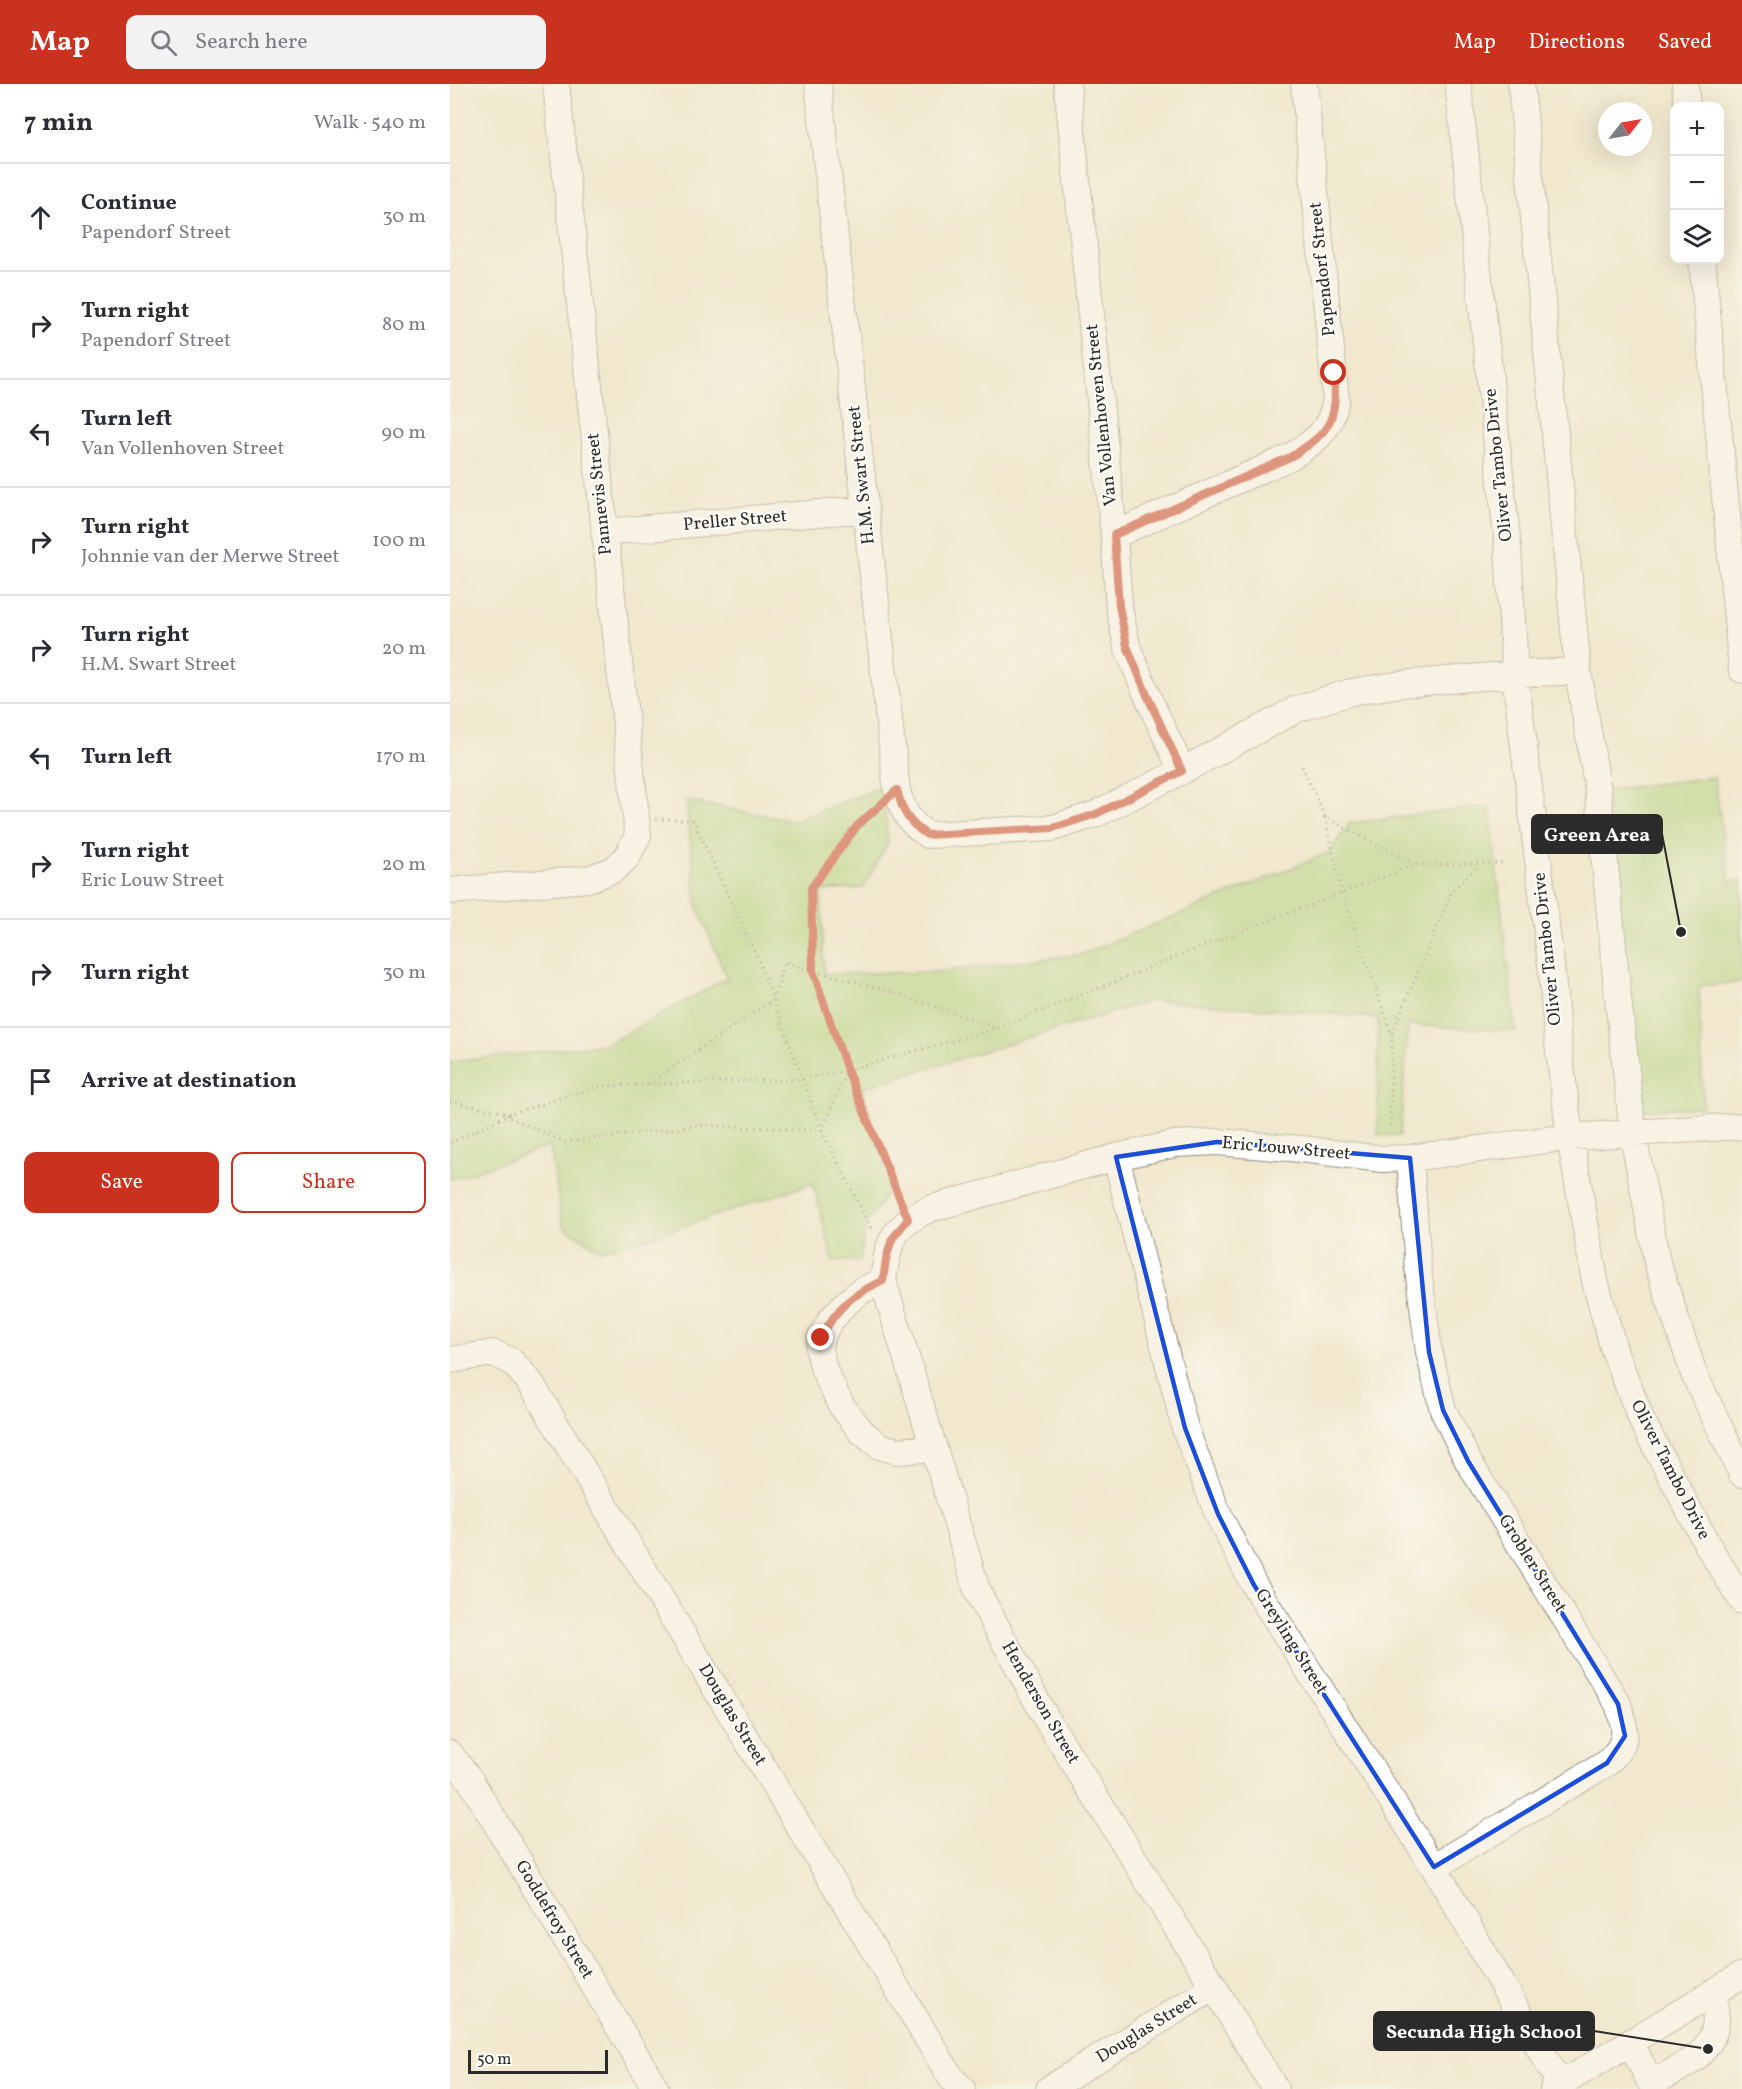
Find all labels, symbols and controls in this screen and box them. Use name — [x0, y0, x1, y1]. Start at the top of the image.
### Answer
search box — [126, 15, 546, 69]
text: Map — [30, 23, 90, 62]
icon: search — [147, 26, 180, 59]
text: Search here — [195, 27, 308, 58]
text: Map — [1454, 28, 1496, 57]
text: Directions — [1529, 28, 1625, 57]
text: Saved — [1658, 28, 1712, 57]
north arrow — [1598, 102, 1652, 156]
map controls — [1670, 102, 1724, 264]
button: + — [1670, 102, 1724, 156]
text: 7 min — [24, 105, 93, 141]
text: Walk · 540 m — [314, 109, 426, 137]
button: − — [1670, 156, 1724, 210]
text: Continue — [81, 188, 177, 219]
icon: ahead — [24, 201, 57, 234]
street label: Papendorf Street — [1304, 201, 1342, 337]
text: 30 m — [382, 203, 426, 231]
button: layers — [1670, 210, 1724, 264]
text: Papendorf Street — [81, 219, 231, 247]
text: Turn right — [81, 296, 189, 327]
icon: right — [24, 309, 57, 342]
text: 80 m — [382, 311, 426, 339]
street label: Van Vollenhoven Street — [1080, 323, 1124, 507]
text: Papendorf Street — [81, 327, 231, 355]
route start — [1320, 359, 1346, 385]
street label: Oliver Tambo Drive — [1479, 387, 1519, 543]
text: Turn left — [81, 404, 172, 435]
street label: H.M. Swart Street — [842, 404, 882, 546]
icon: left — [24, 417, 57, 450]
text: 90 m — [382, 419, 426, 447]
street label: Pannevis Street — [581, 432, 619, 556]
text: Van Vollenhoven Street — [81, 435, 284, 463]
street label: Preller Street — [682, 504, 788, 538]
text: Turn right — [81, 512, 189, 543]
icon: right — [24, 525, 57, 558]
text: 100 m — [372, 527, 426, 555]
text: Johnnie van der Merwe Street — [81, 543, 340, 571]
text: Turn right — [81, 620, 189, 651]
icon: right — [24, 633, 57, 666]
text: 20 m — [382, 635, 426, 663]
text: H.M. Swart Street — [81, 651, 236, 679]
icon: left — [24, 741, 57, 774]
text: Turn left — [81, 742, 172, 773]
text: 170 m — [376, 743, 426, 771]
callout: Green Area — [1532, 815, 1662, 853]
text: Green Area — [1544, 822, 1650, 850]
text: Turn right — [81, 836, 189, 867]
icon: right — [24, 849, 57, 882]
text: 20 m — [382, 851, 426, 879]
text: Eric Louw Street — [81, 867, 224, 895]
street label: Oliver Tambo Drive — [1528, 871, 1568, 1027]
icon: right — [24, 957, 57, 990]
text: Turn right — [81, 958, 189, 989]
text: 30 m — [382, 959, 426, 987]
icon: arrive — [24, 1065, 57, 1098]
text: Arrive at destination — [81, 1066, 297, 1097]
street label: Eric Louw Street — [1221, 1131, 1351, 1167]
button: Save — [24, 1152, 219, 1213]
button: Share — [231, 1152, 426, 1213]
route end — [807, 1324, 833, 1350]
street label: Oliver Tambo Drive — [1624, 1396, 1716, 1544]
street label: Grobler Street — [1492, 1510, 1572, 1618]
street label: Greyling Street — [1249, 1584, 1333, 1700]
street label: Henderson Street — [995, 1637, 1085, 1769]
street label: Douglas Street — [692, 1659, 772, 1771]
street label: Goddefroy Street — [509, 1856, 599, 1984]
street label: Douglas Street — [1092, 1988, 1202, 2070]
callout: Secunda High School — [1374, 2012, 1594, 2050]
text: Secunda High School — [1386, 2019, 1582, 2047]
scale bar — [468, 2047, 608, 2074]
text: 50 m — [477, 2049, 511, 2071]

